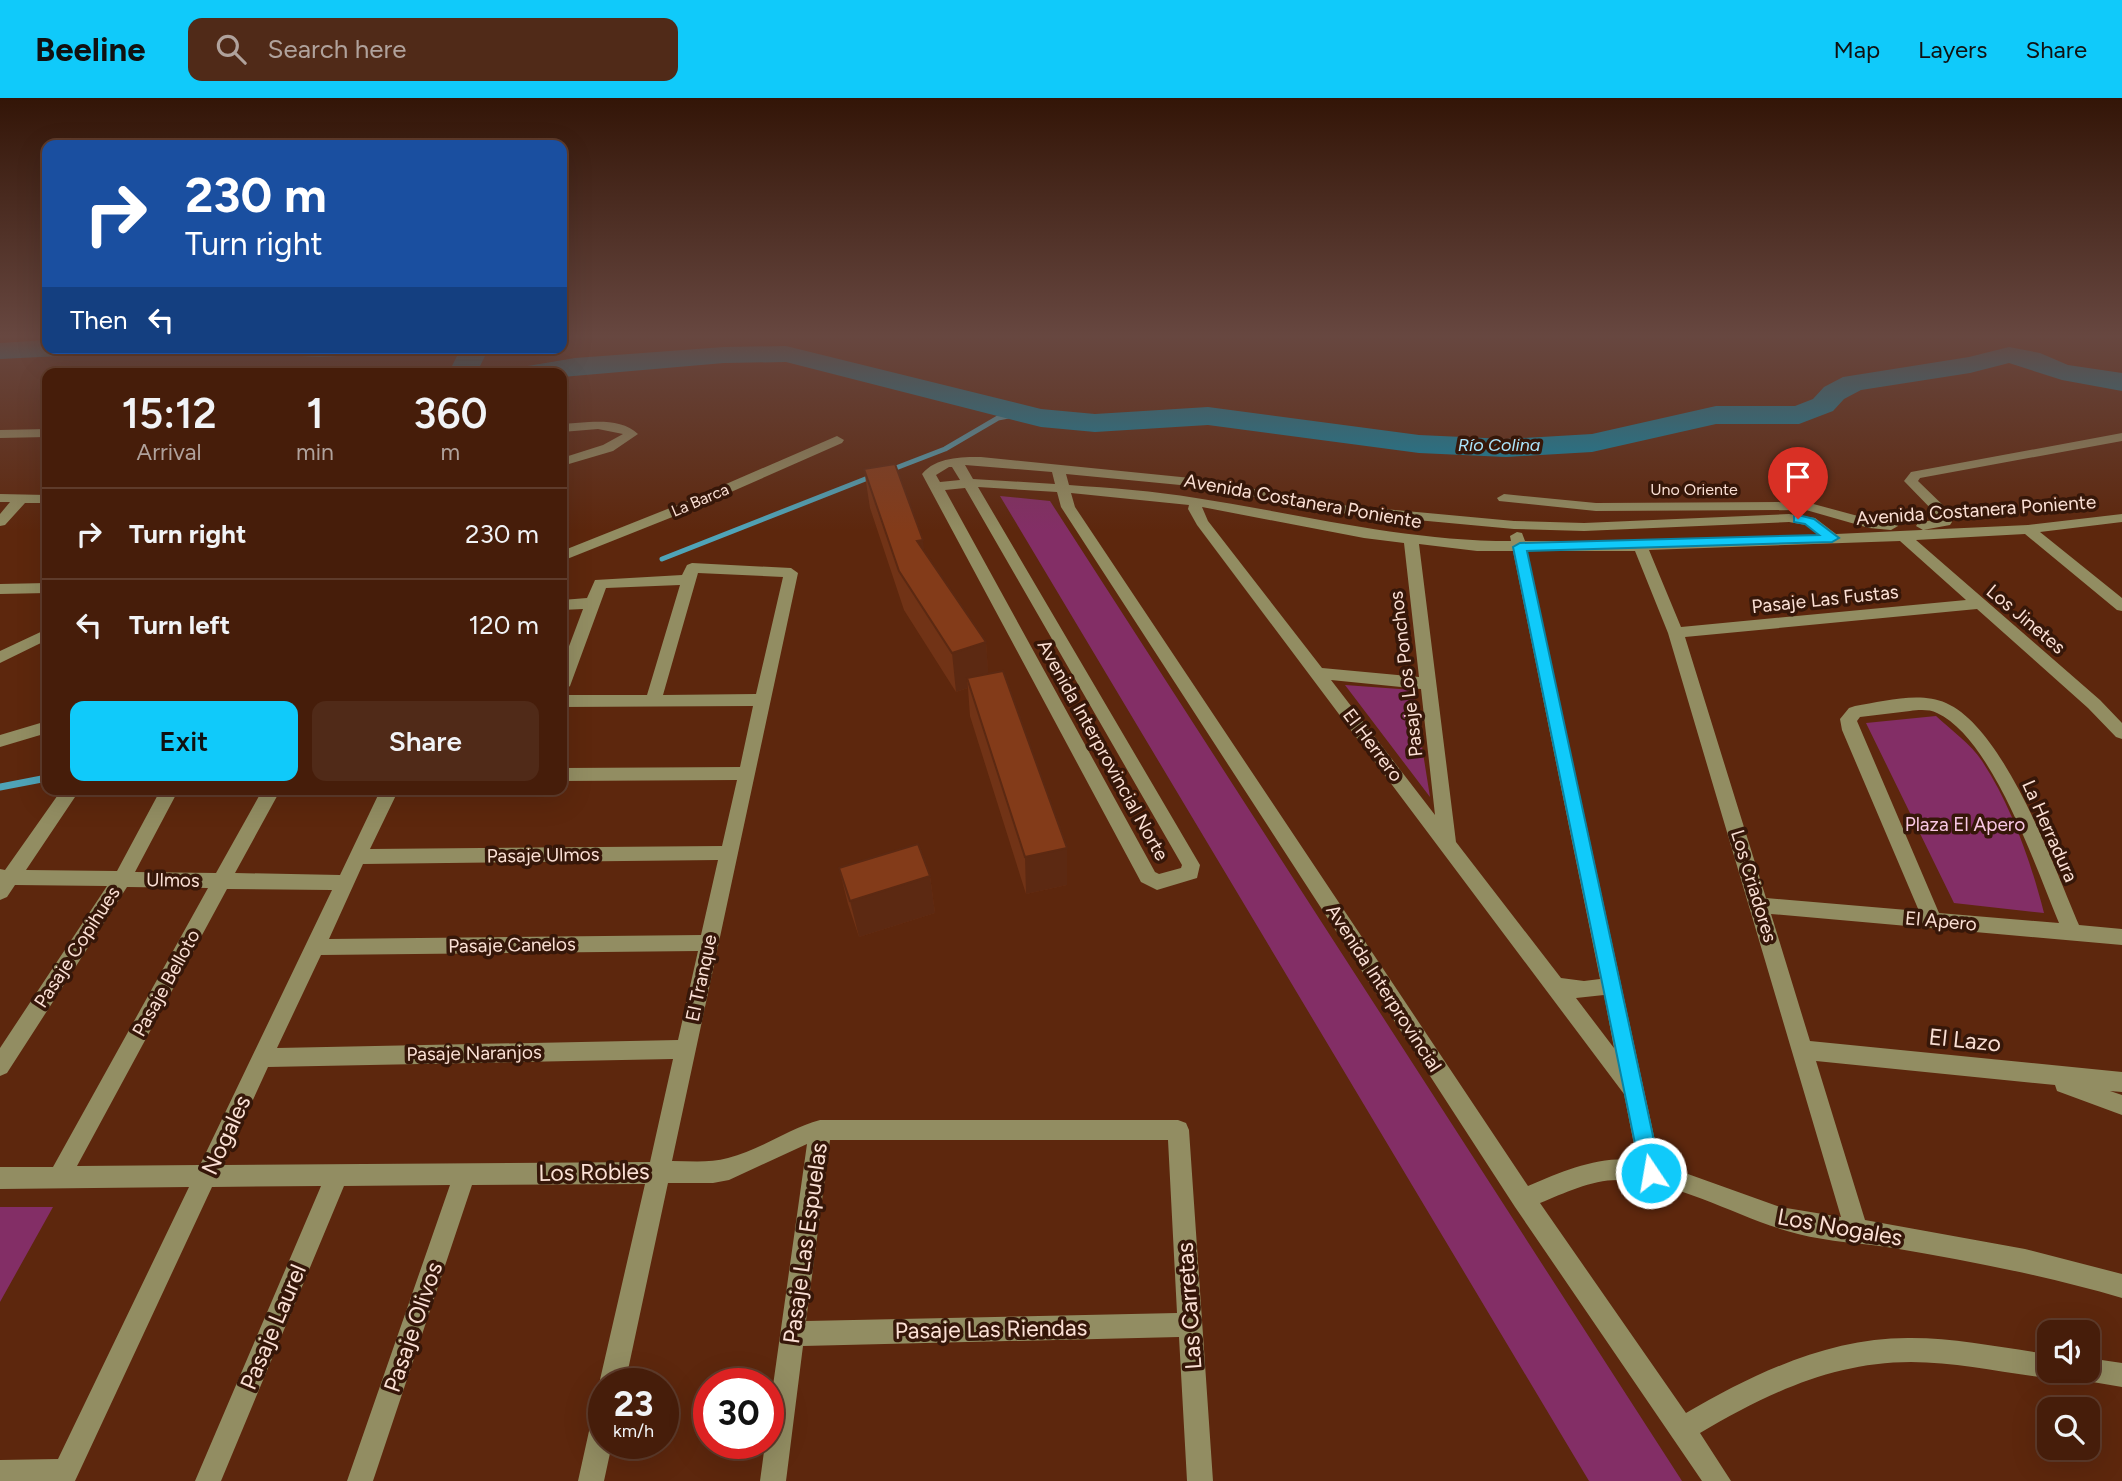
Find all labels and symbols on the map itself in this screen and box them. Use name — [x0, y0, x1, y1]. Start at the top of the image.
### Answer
water label: Río Colina — [1458, 434, 1541, 456]
pin — [1768, 447, 1828, 519]
street label: Avenida Costanera Poniente — [1182, 469, 1424, 533]
street label: La Barca — [668, 479, 732, 521]
street label: Uno Oriente — [1650, 480, 1738, 499]
street label: Avenida Costanera Poniente — [1855, 490, 2097, 530]
street label: Los Jinetes — [1982, 579, 2070, 659]
street label: Pasaje Las Fustas — [1750, 580, 1900, 618]
street label: Pasaje Los Ponchos — [1384, 590, 1428, 758]
street label: Avenida Interprovincial Norte — [1033, 635, 1173, 865]
street label: El Herrero — [1338, 704, 1408, 786]
street label: La Herradura — [2017, 776, 2083, 886]
park label: Plaza El Apero — [1905, 813, 2025, 836]
street label: Los Criadores — [1726, 827, 1782, 945]
street label: Pasaje Ulmos — [486, 843, 600, 867]
street label: Ulmos — [146, 868, 200, 892]
street label: Pasaje Copihues — [29, 882, 125, 1012]
street label: Avenida Interprovincial — [1321, 900, 1447, 1076]
street label: El Apero — [1904, 906, 1978, 936]
street label: Pasaje Belloto — [127, 925, 205, 1041]
street label: Pasaje Canelos — [448, 932, 576, 958]
street label: El Tranque — [681, 932, 721, 1024]
street label: El Lazo — [1927, 1022, 2003, 1058]
street label: Pasaje Naranjos — [406, 1040, 542, 1066]
street label: Nogales — [195, 1091, 257, 1179]
position arrow — [1614, 1136, 1688, 1210]
street label: Pasaje Las Espuelas — [777, 1141, 833, 1345]
street label: Los Robles — [538, 1157, 650, 1187]
street label: Los Nogales — [1775, 1202, 1905, 1252]
street label: Las Carretas — [1171, 1241, 1207, 1371]
street label: Pasaje Olivos — [378, 1258, 448, 1396]
street label: Pasaje Laurel — [234, 1260, 312, 1394]
street label: Pasaje Las Riendas — [894, 1313, 1088, 1345]
speed limit sign: 30 — [693, 1368, 784, 1459]

